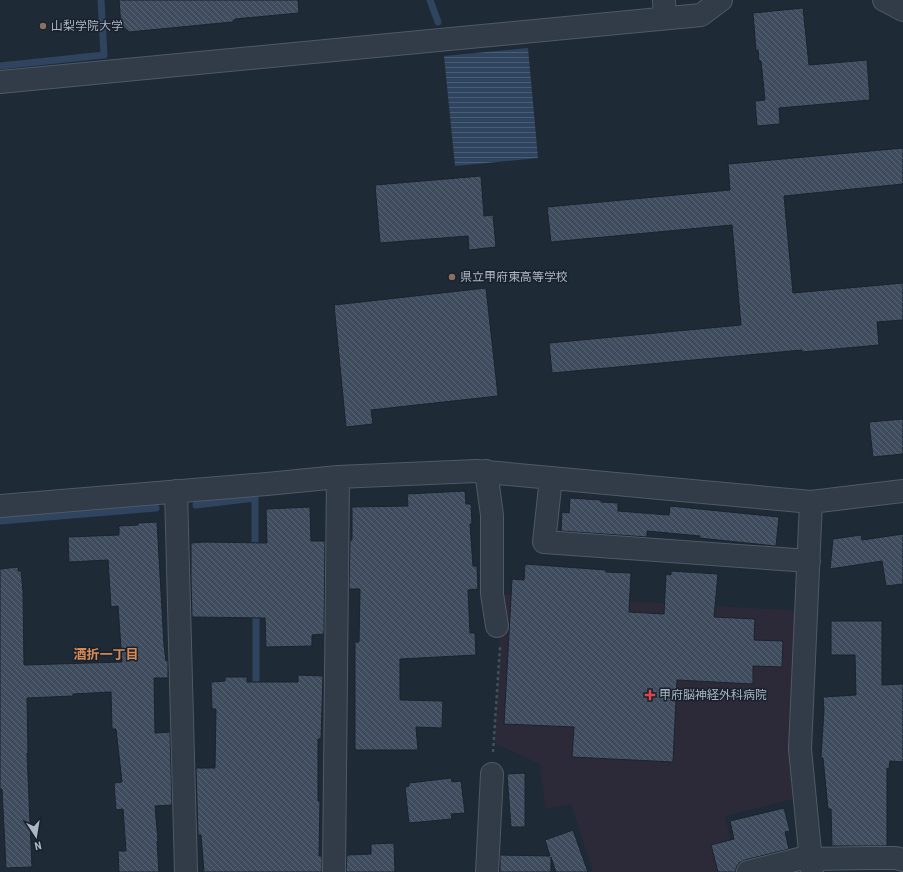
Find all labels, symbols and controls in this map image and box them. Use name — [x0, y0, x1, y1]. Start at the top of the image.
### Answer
place label: 山梨学院大学 — [51, 19, 123, 33]
marker: 山梨学院大学 — [38, 21, 48, 31]
place label: 県立甲府東高等学校 — [460, 270, 568, 284]
marker: 県立甲府東高等学校 — [447, 272, 457, 282]
district label: 酒折一丁目 — [73, 647, 139, 662]
place label: 甲府脳神経外科病院 — [659, 688, 767, 702]
marker: 甲府脳神経外科病院 — [644, 689, 656, 701]
north arrow — [16, 816, 56, 856]
text: N — [33, 838, 43, 852]

